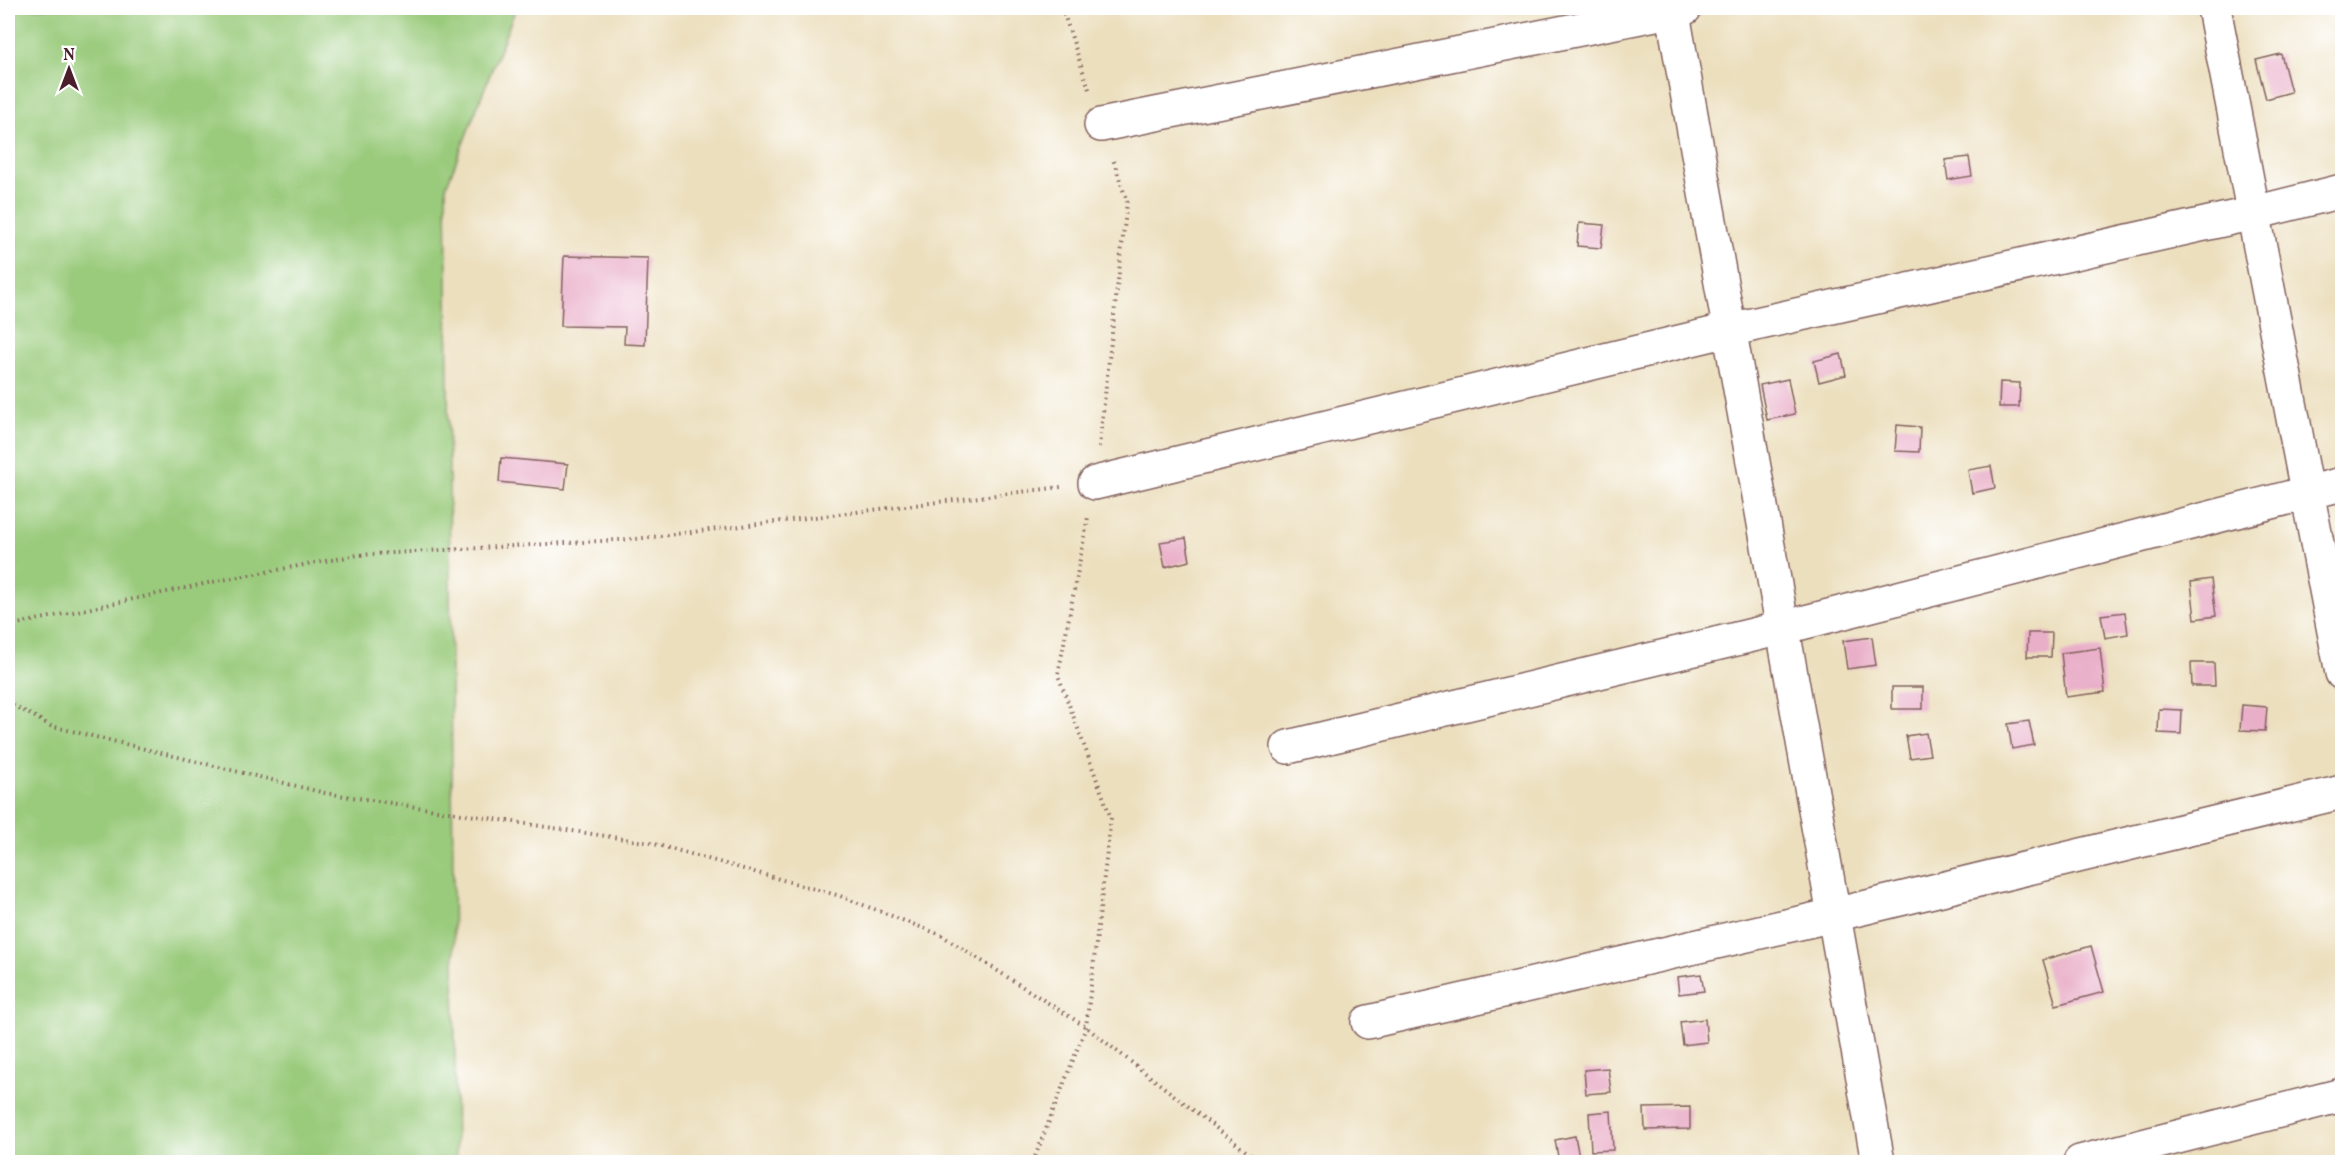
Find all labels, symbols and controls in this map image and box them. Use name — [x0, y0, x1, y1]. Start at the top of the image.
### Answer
north arrow — [39, 39, 99, 99]
text: N — [63, 45, 75, 67]

